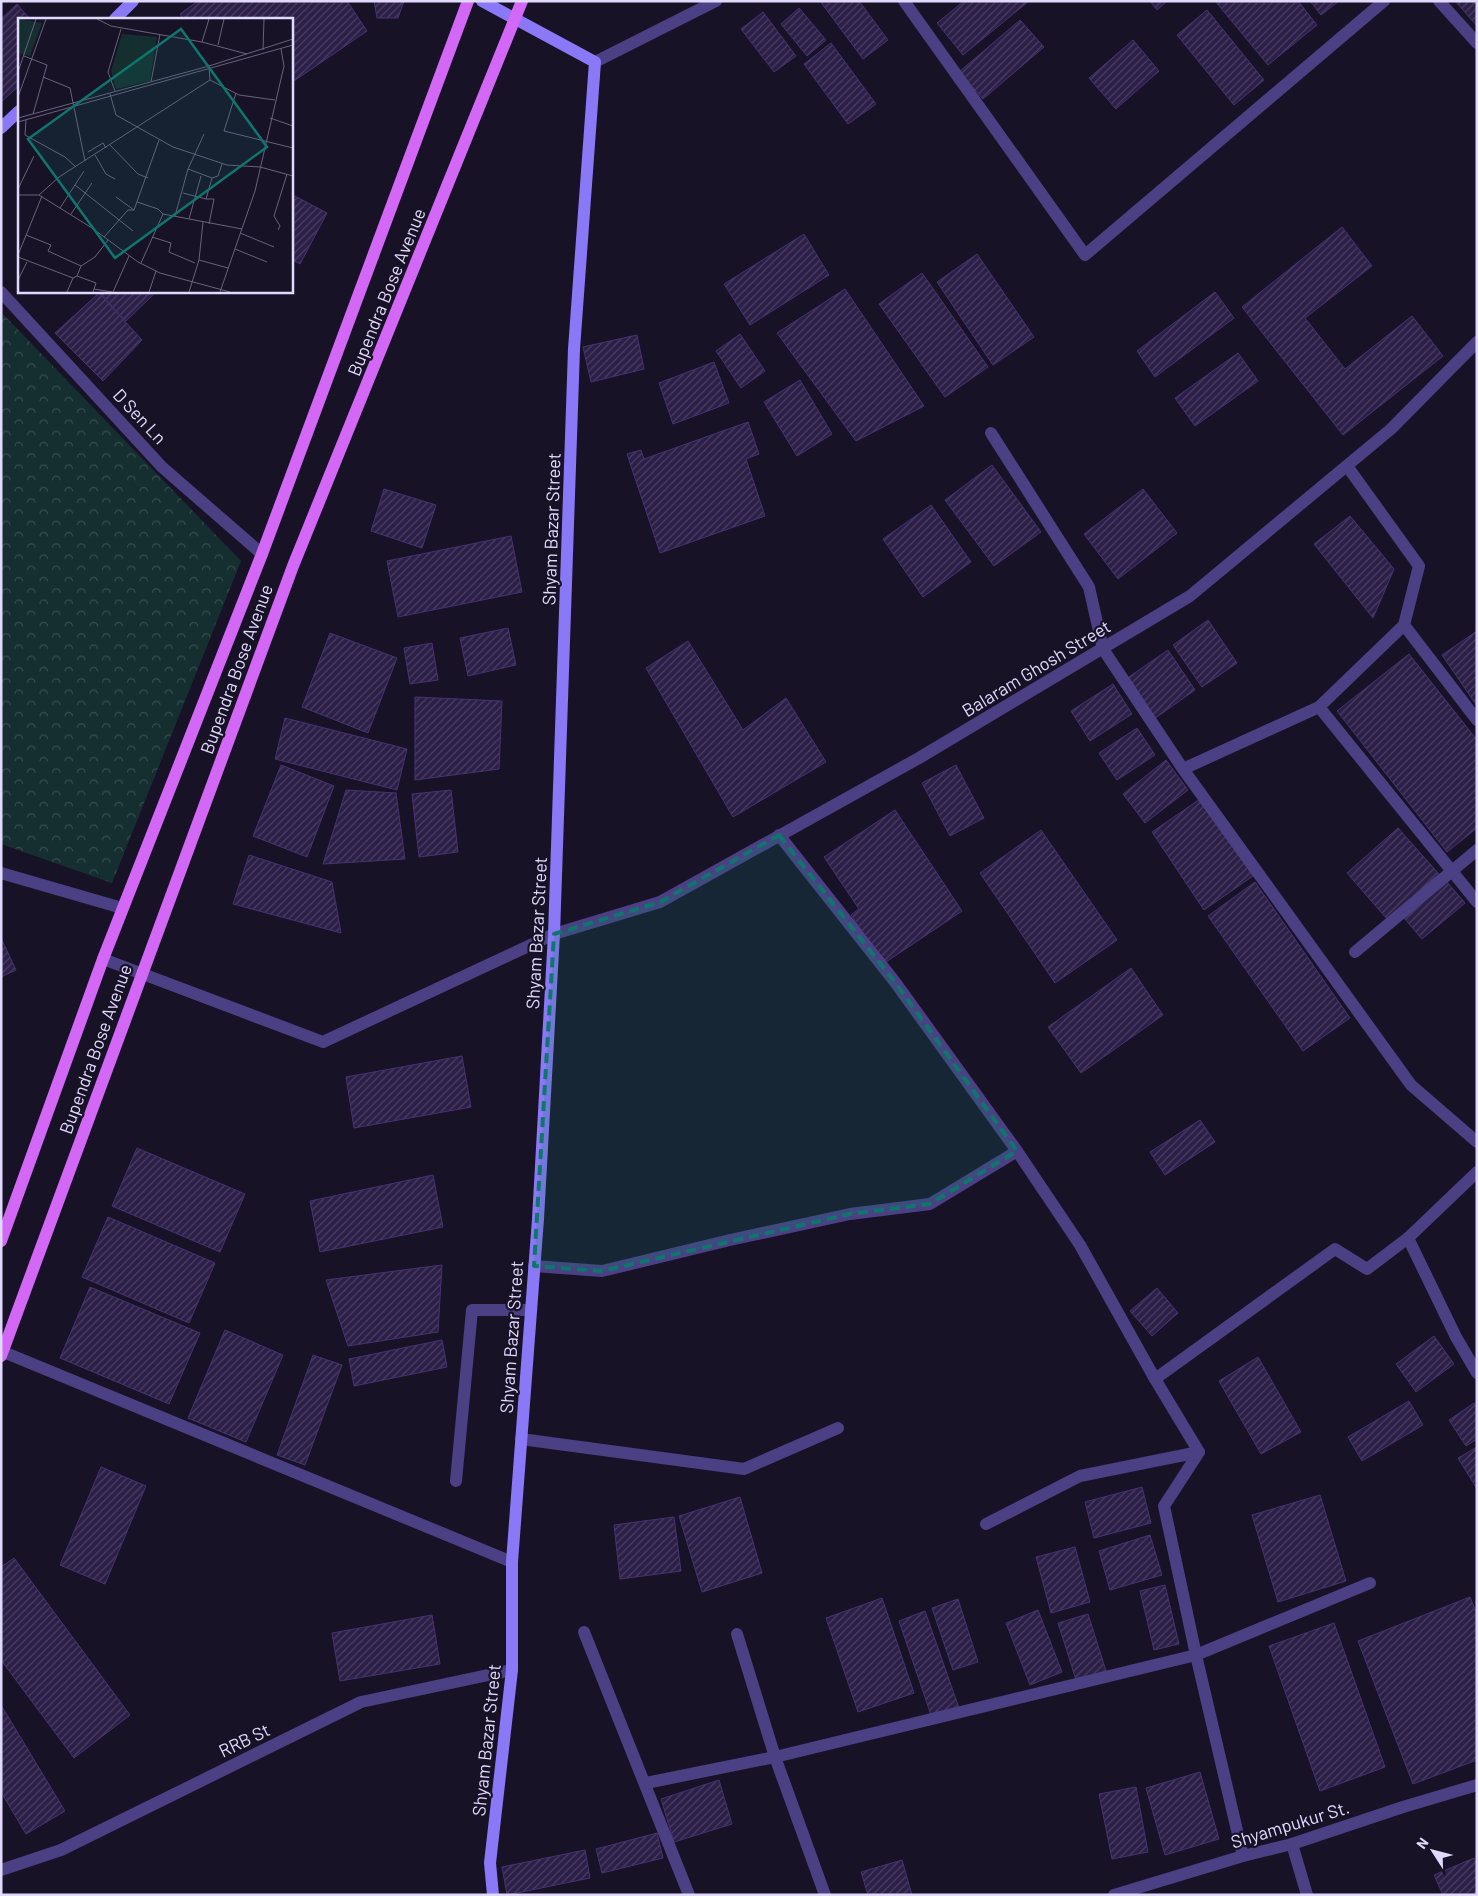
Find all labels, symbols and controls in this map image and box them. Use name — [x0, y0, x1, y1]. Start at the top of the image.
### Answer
inset map — [18, 18, 292, 292]
street label: Bupendra Bose Avenue — [342, 205, 430, 379]
street label: D Sen Ln — [109, 384, 171, 448]
street label: Shyam Bazar Street — [537, 452, 565, 606]
street label: Bupendra Bose Avenue — [195, 581, 277, 757]
street label: Balaram Ghosh Street — [958, 615, 1114, 721]
street label: Shyam Bazar Street — [521, 856, 551, 1010]
street label: Bupendra Bose Avenue — [54, 961, 136, 1137]
street label: Shyam Bazar Street — [495, 1260, 527, 1414]
street label: Shyam Bazar Street — [467, 1663, 505, 1817]
street label: RRB St — [215, 1718, 273, 1762]
street label: Shyampukur St. — [1228, 1796, 1352, 1852]
north arrow — [1408, 1826, 1458, 1876]
text: N — [1412, 1834, 1432, 1852]

